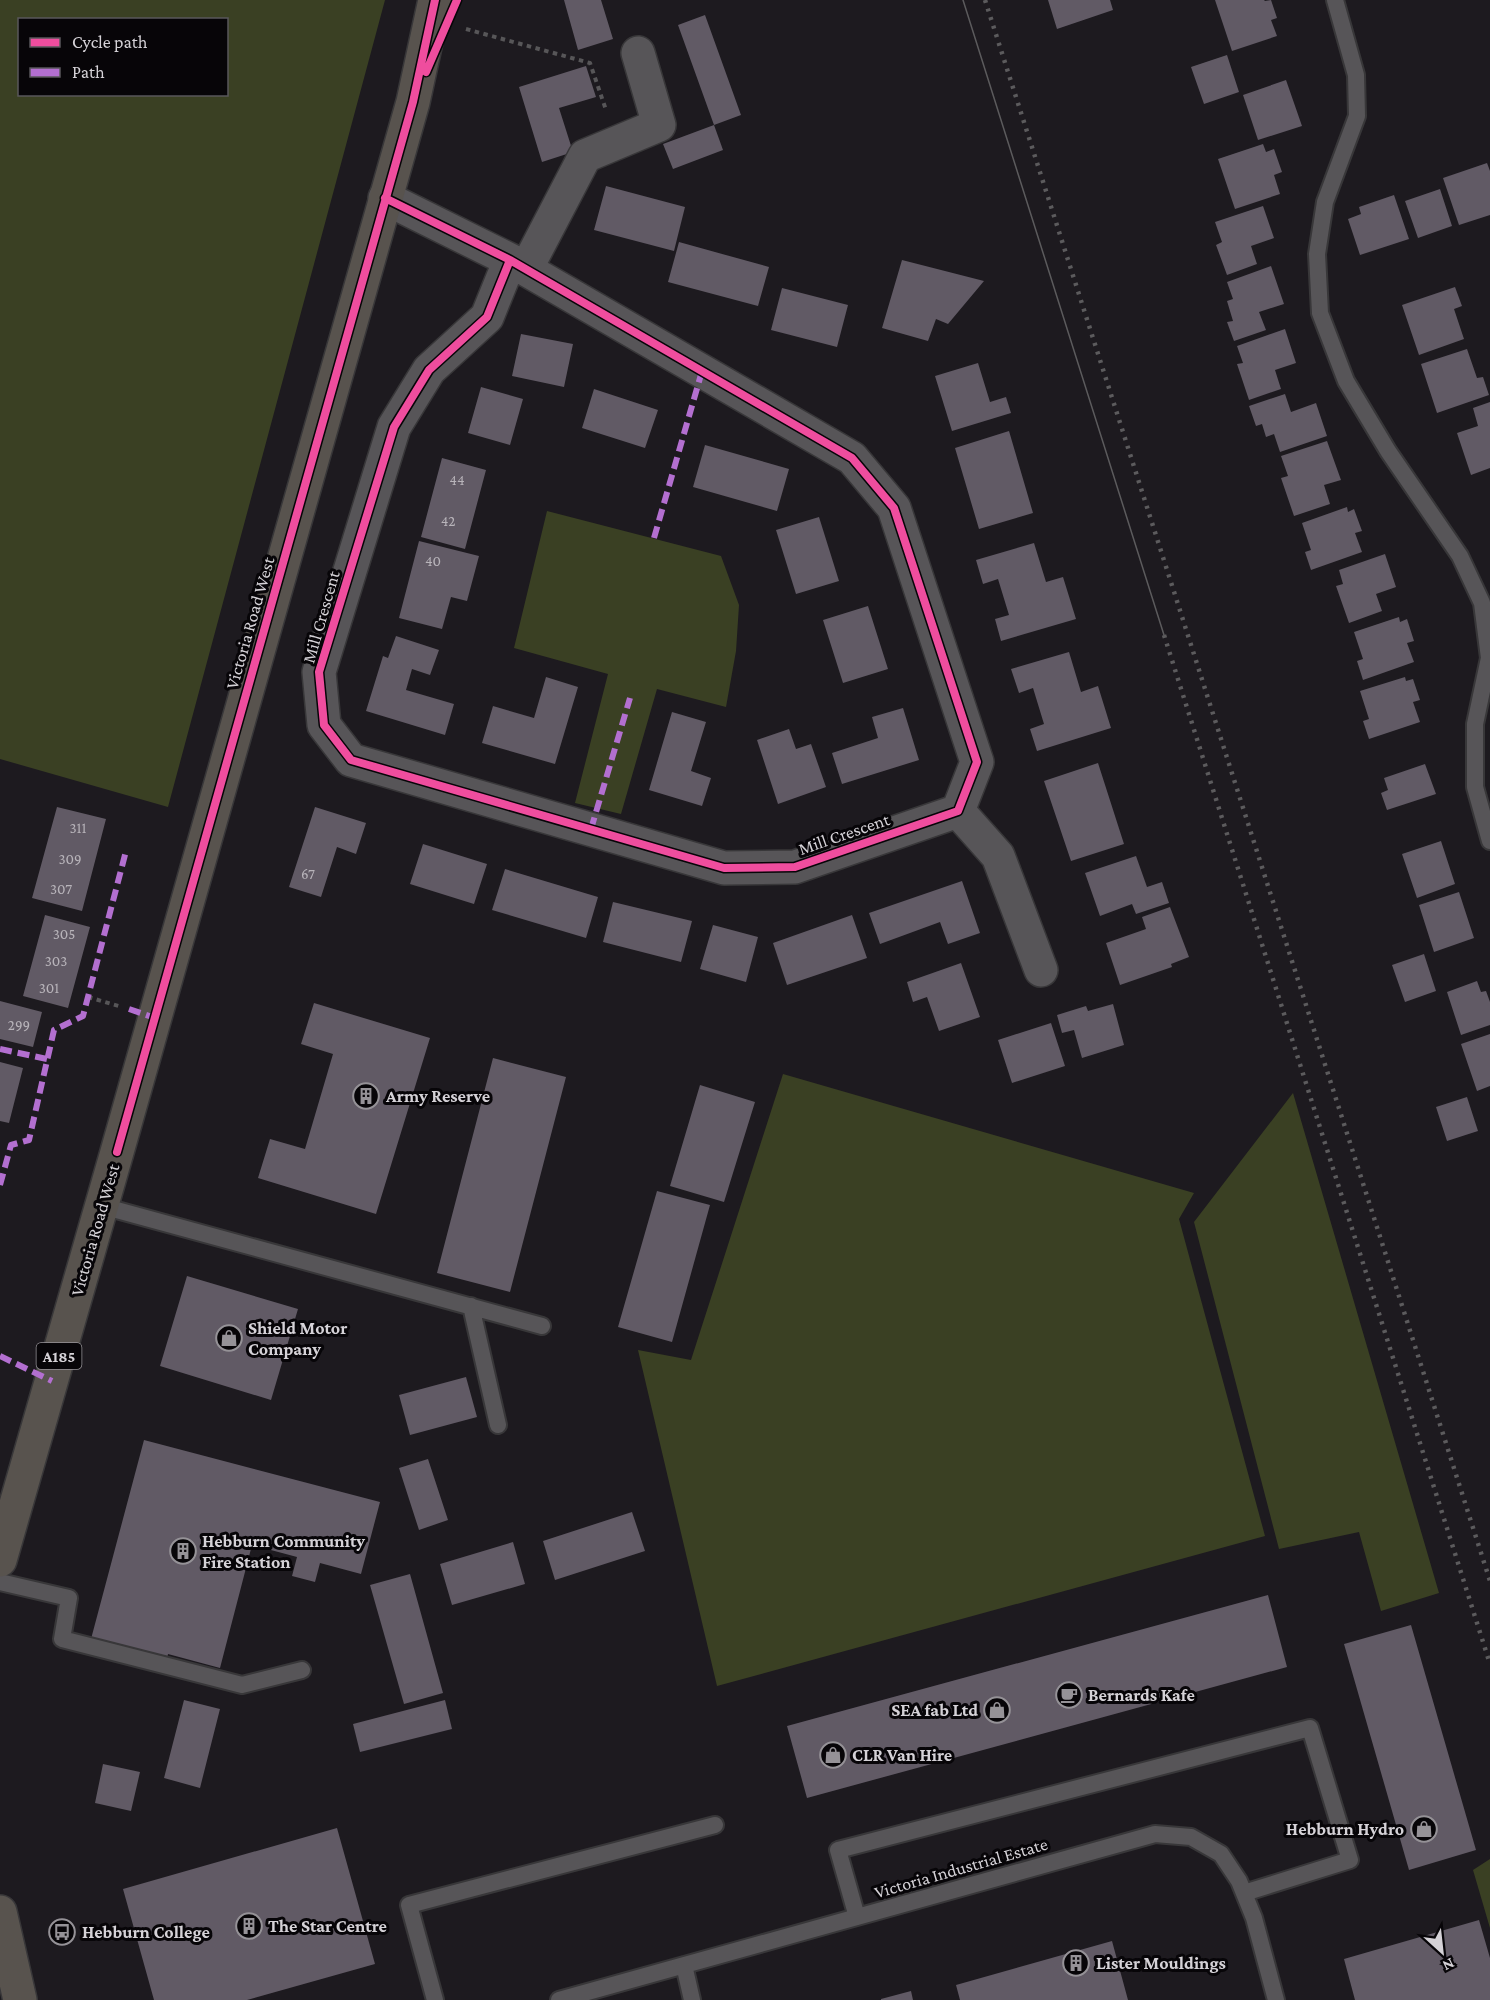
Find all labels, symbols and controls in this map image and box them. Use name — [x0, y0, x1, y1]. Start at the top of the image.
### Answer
legend — [18, 18, 228, 96]
text: Cycle path — [72, 32, 148, 52]
text: Path — [72, 62, 105, 82]
house number: 44 — [449, 472, 465, 488]
house number: 42 — [441, 513, 455, 529]
house number: 40 — [425, 553, 441, 569]
street label: Victoria Road West — [222, 554, 279, 691]
street label: Mill Crescent — [298, 568, 344, 665]
street label: Mill Crescent — [796, 809, 893, 859]
house number: 311 — [69, 820, 87, 836]
house number: 309 — [58, 851, 82, 867]
house number: 67 — [301, 866, 315, 882]
house number: 307 — [50, 881, 72, 897]
house number: 305 — [53, 926, 75, 942]
house number: 303 — [45, 953, 67, 969]
house number: 301 — [39, 980, 59, 996]
house number: 299 — [8, 1017, 30, 1033]
building icon: Army Reserve — [351, 1081, 381, 1111]
place label: Army Reserve — [385, 1086, 490, 1106]
street label: Victoria Road West — [67, 1161, 124, 1298]
place label: Shield Motor Company — [248, 1318, 347, 1359]
shop icon: Shield Motor Company — [214, 1323, 244, 1353]
road number: A185 — [36, 1343, 82, 1369]
place label: Hebburn Community Fire Station — [202, 1531, 365, 1572]
building icon: Hebburn Community Fire Station — [168, 1536, 198, 1566]
cafe icon: Bernards Kafe — [1054, 1680, 1084, 1710]
place label: Bernards Kafe — [1088, 1685, 1195, 1705]
shop icon: SEA fab Ltd — [982, 1695, 1012, 1725]
place label: SEA fab Ltd — [891, 1700, 978, 1720]
shop icon: CLR Van Hire — [818, 1740, 848, 1770]
place label: CLR Van Hire — [852, 1745, 952, 1765]
shop icon: Hebburn Hydro — [1409, 1814, 1439, 1844]
place label: Hebburn Hydro — [1286, 1819, 1404, 1839]
street label: Victoria Industrial Estate — [872, 1834, 1050, 1902]
building icon: The Star Centre — [234, 1911, 264, 1941]
place label: The Star Centre — [268, 1916, 387, 1936]
bus stop icon: Hebburn College — [47, 1917, 77, 1947]
place label: Hebburn College — [82, 1922, 210, 1942]
north arrow — [1412, 1922, 1472, 1982]
building icon: Lister Mouldings — [1061, 1948, 1091, 1978]
place label: Lister Mouldings — [1096, 1953, 1226, 1973]
text: N — [1440, 1955, 1457, 1975]

